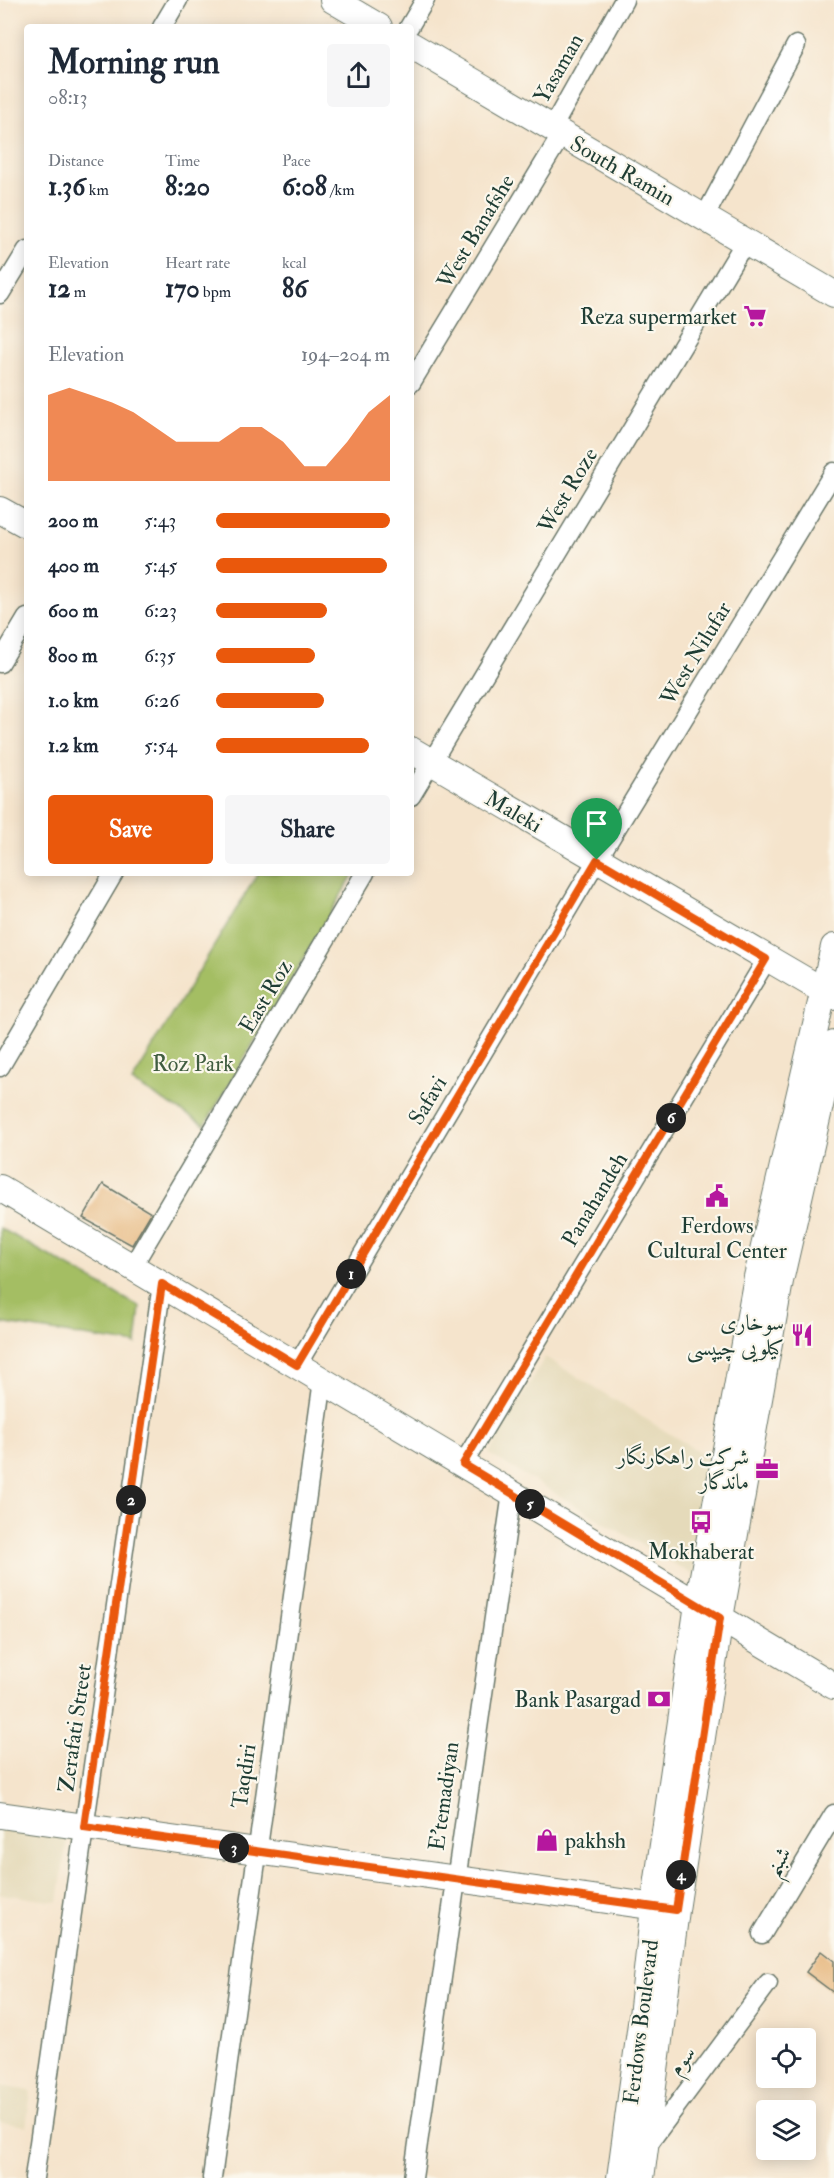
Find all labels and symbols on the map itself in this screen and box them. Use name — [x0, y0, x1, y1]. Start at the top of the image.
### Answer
street label: Yasaman — [528, 28, 590, 109]
street label: South Ramin — [565, 130, 680, 212]
street label: West Banafshe — [430, 169, 521, 294]
place label: Reza supermarket — [580, 303, 737, 332]
supermarket icon: Reza supermarket — [742, 303, 768, 329]
street label: West Roze — [531, 443, 604, 539]
street label: West Nilufar — [654, 596, 738, 711]
street label: Maleki — [480, 784, 547, 839]
pin — [571, 798, 622, 860]
street label: East Roz — [233, 954, 299, 1038]
park label: Roz Park — [152, 1050, 234, 1078]
street label: Safavi — [402, 1071, 453, 1130]
pin: 6 — [656, 1103, 686, 1133]
street label: Panahandeh — [556, 1147, 634, 1252]
public building icon: Ferdows Cultural Center — [704, 1183, 730, 1209]
place label: Ferdows Cultural Center — [647, 1212, 788, 1265]
pin: 1 — [336, 1259, 366, 1289]
place label: سوخاری كيلويی چيپسی — [687, 1309, 784, 1363]
restaurant icon: سوخاری كيلويی چيپسی — [789, 1322, 815, 1348]
place label: شرکت راهکارنگار ماندگار — [615, 1443, 749, 1496]
office icon: شرکت راهکارنگار ماندگار — [754, 1456, 780, 1482]
pin: 2 — [116, 1485, 146, 1515]
pin: 5 — [515, 1489, 545, 1519]
bus stop icon: Mokhaberat — [688, 1509, 714, 1535]
place label: Mokhaberat — [648, 1538, 754, 1566]
street label: Zerafati Street — [52, 1662, 98, 1794]
place label: Bank Pasargad — [514, 1686, 641, 1714]
bank icon: Bank Pasargad — [646, 1686, 672, 1712]
street label: E'temadiyan — [422, 1740, 465, 1852]
street label: Taqdiri — [226, 1742, 262, 1810]
shop icon: pakhsh — [534, 1827, 560, 1853]
place label: pakhsh — [564, 1827, 627, 1856]
pin: 3 — [219, 1833, 249, 1863]
street label: شبنم — [758, 1841, 804, 1885]
pin: 4 — [666, 1860, 696, 1890]
street label: Ferdows Boulevard — [617, 1938, 665, 2106]
street label: سوم — [662, 2040, 706, 2084]

